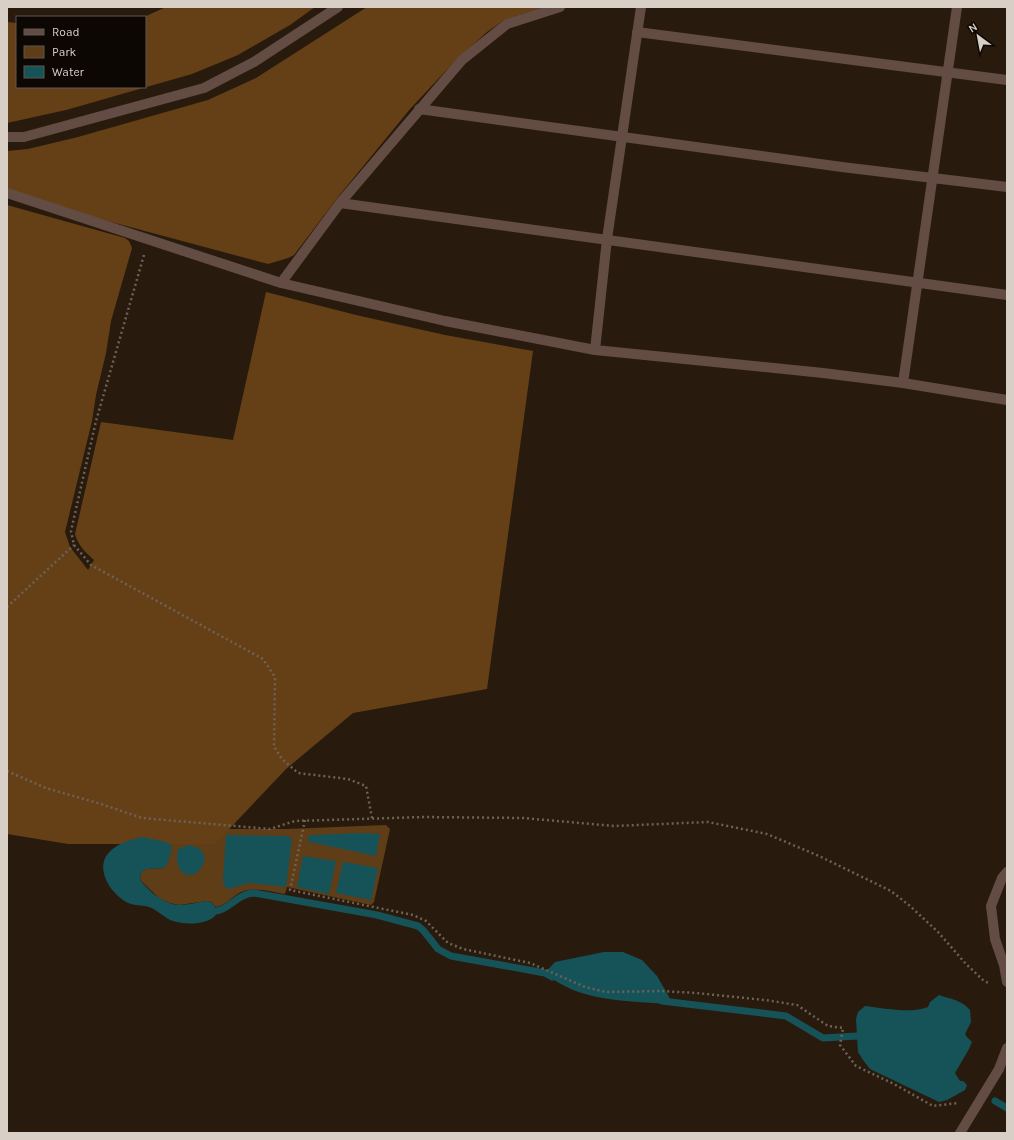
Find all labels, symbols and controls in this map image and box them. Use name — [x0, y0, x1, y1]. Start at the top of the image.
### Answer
legend — [16, 16, 146, 88]
north arrow — [958, 16, 998, 56]
text: N — [966, 20, 980, 36]
text: Road — [52, 25, 80, 39]
text: Park — [52, 45, 77, 59]
text: Water — [52, 65, 85, 79]

